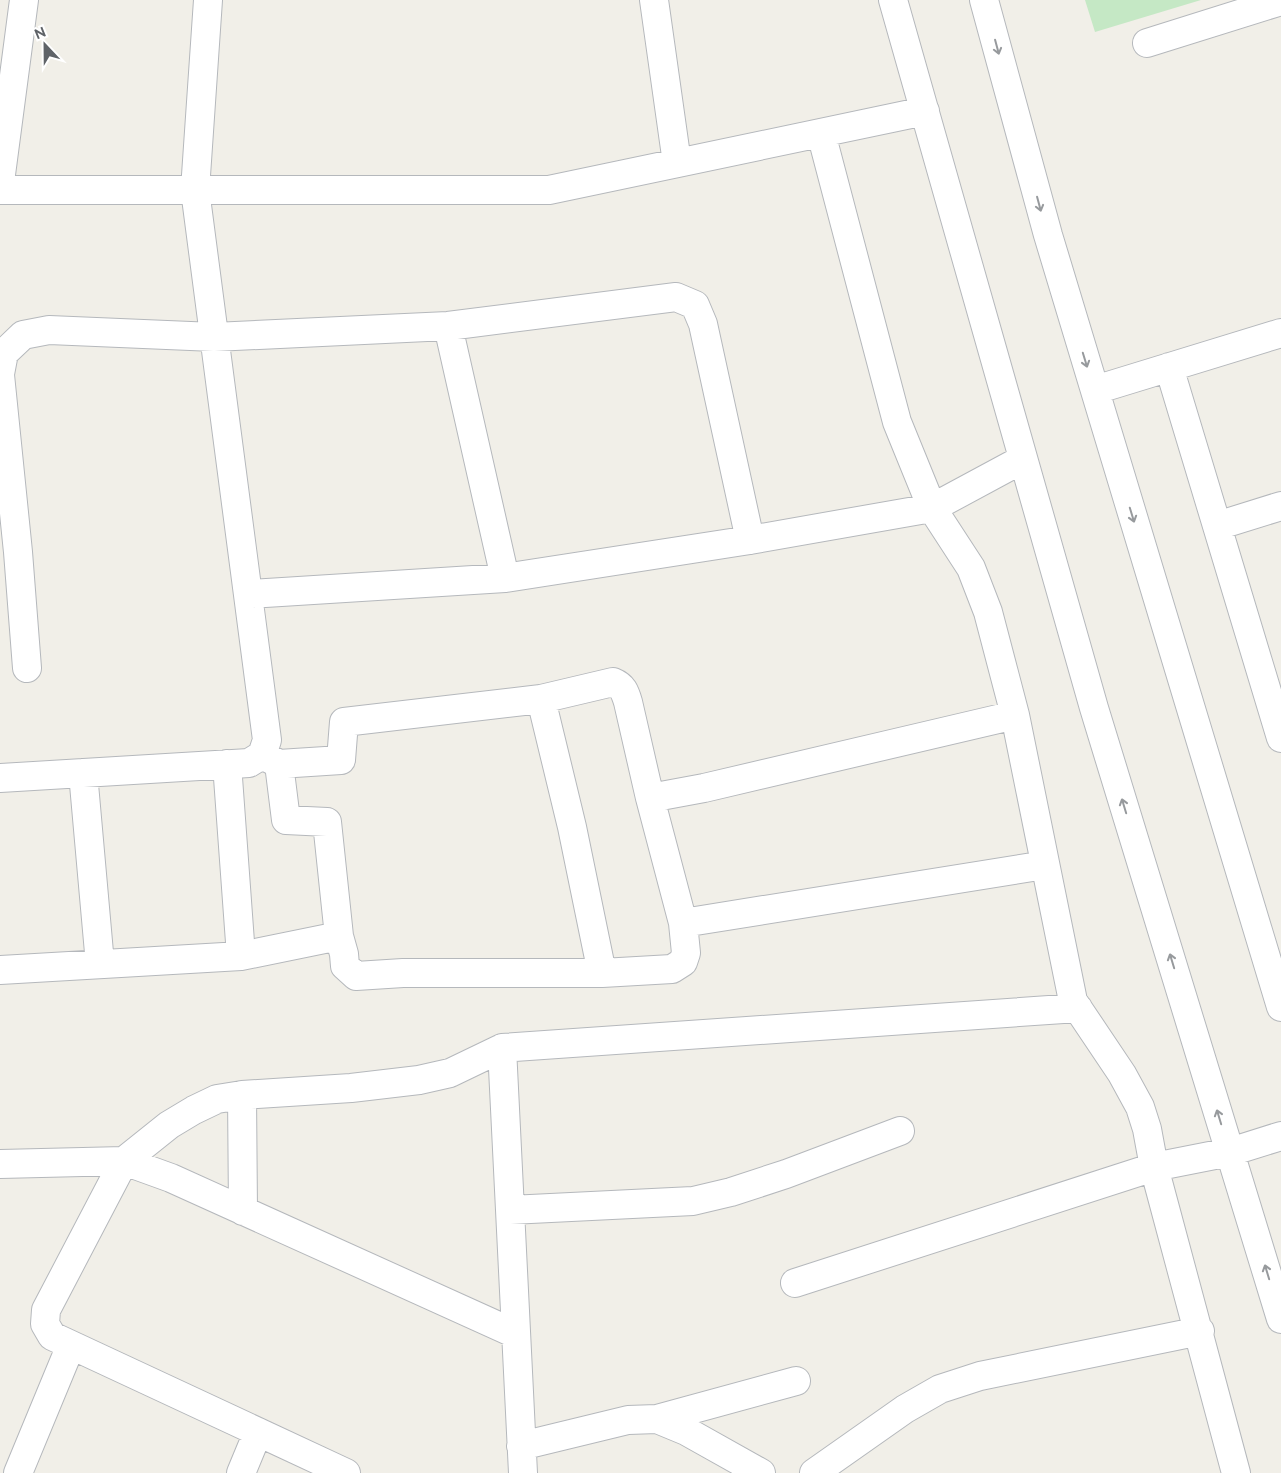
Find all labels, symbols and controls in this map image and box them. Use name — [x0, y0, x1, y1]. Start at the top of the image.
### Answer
north arrow — [20, 20, 70, 70]
text: N — [32, 24, 48, 42]
one-way arrow — [993, 39, 1002, 55]
one-way arrow — [1035, 196, 1045, 212]
one-way arrow — [1081, 351, 1091, 367]
one-way arrow — [1128, 507, 1138, 523]
one-way arrow — [1119, 798, 1128, 814]
one-way arrow — [1166, 954, 1176, 970]
one-way arrow — [1214, 1109, 1224, 1125]
one-way arrow — [1261, 1264, 1271, 1280]

